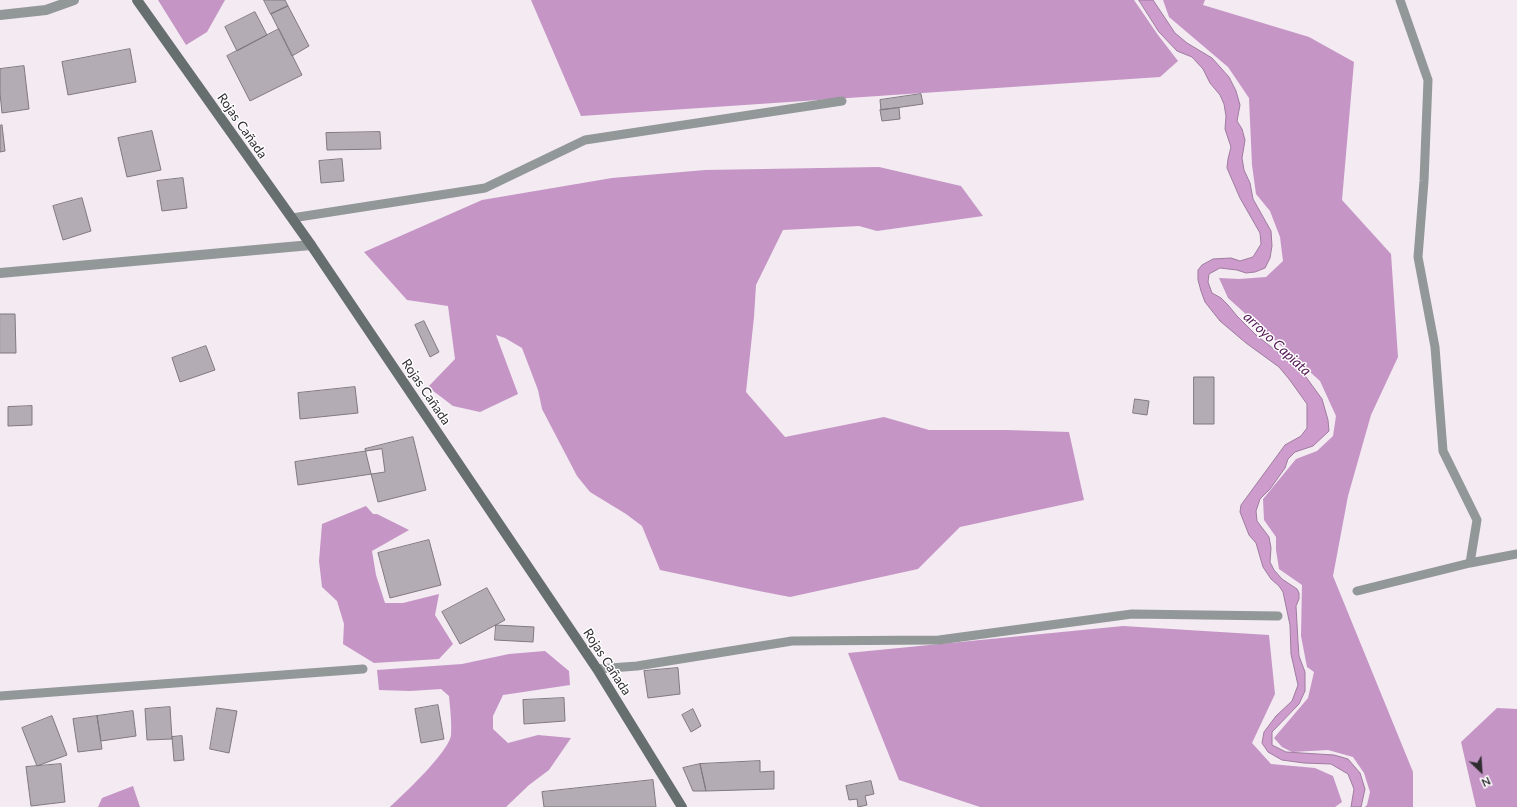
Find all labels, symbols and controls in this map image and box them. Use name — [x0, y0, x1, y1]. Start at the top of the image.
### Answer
street label: Rojas Cañada — [214, 90, 270, 162]
water label: arroyo Capiata — [1240, 308, 1314, 380]
street label: Rojas Cañada — [398, 356, 454, 428]
street label: Rojas Cañada — [580, 626, 634, 698]
north arrow — [1461, 751, 1501, 791]
text: N — [1480, 775, 1493, 790]

